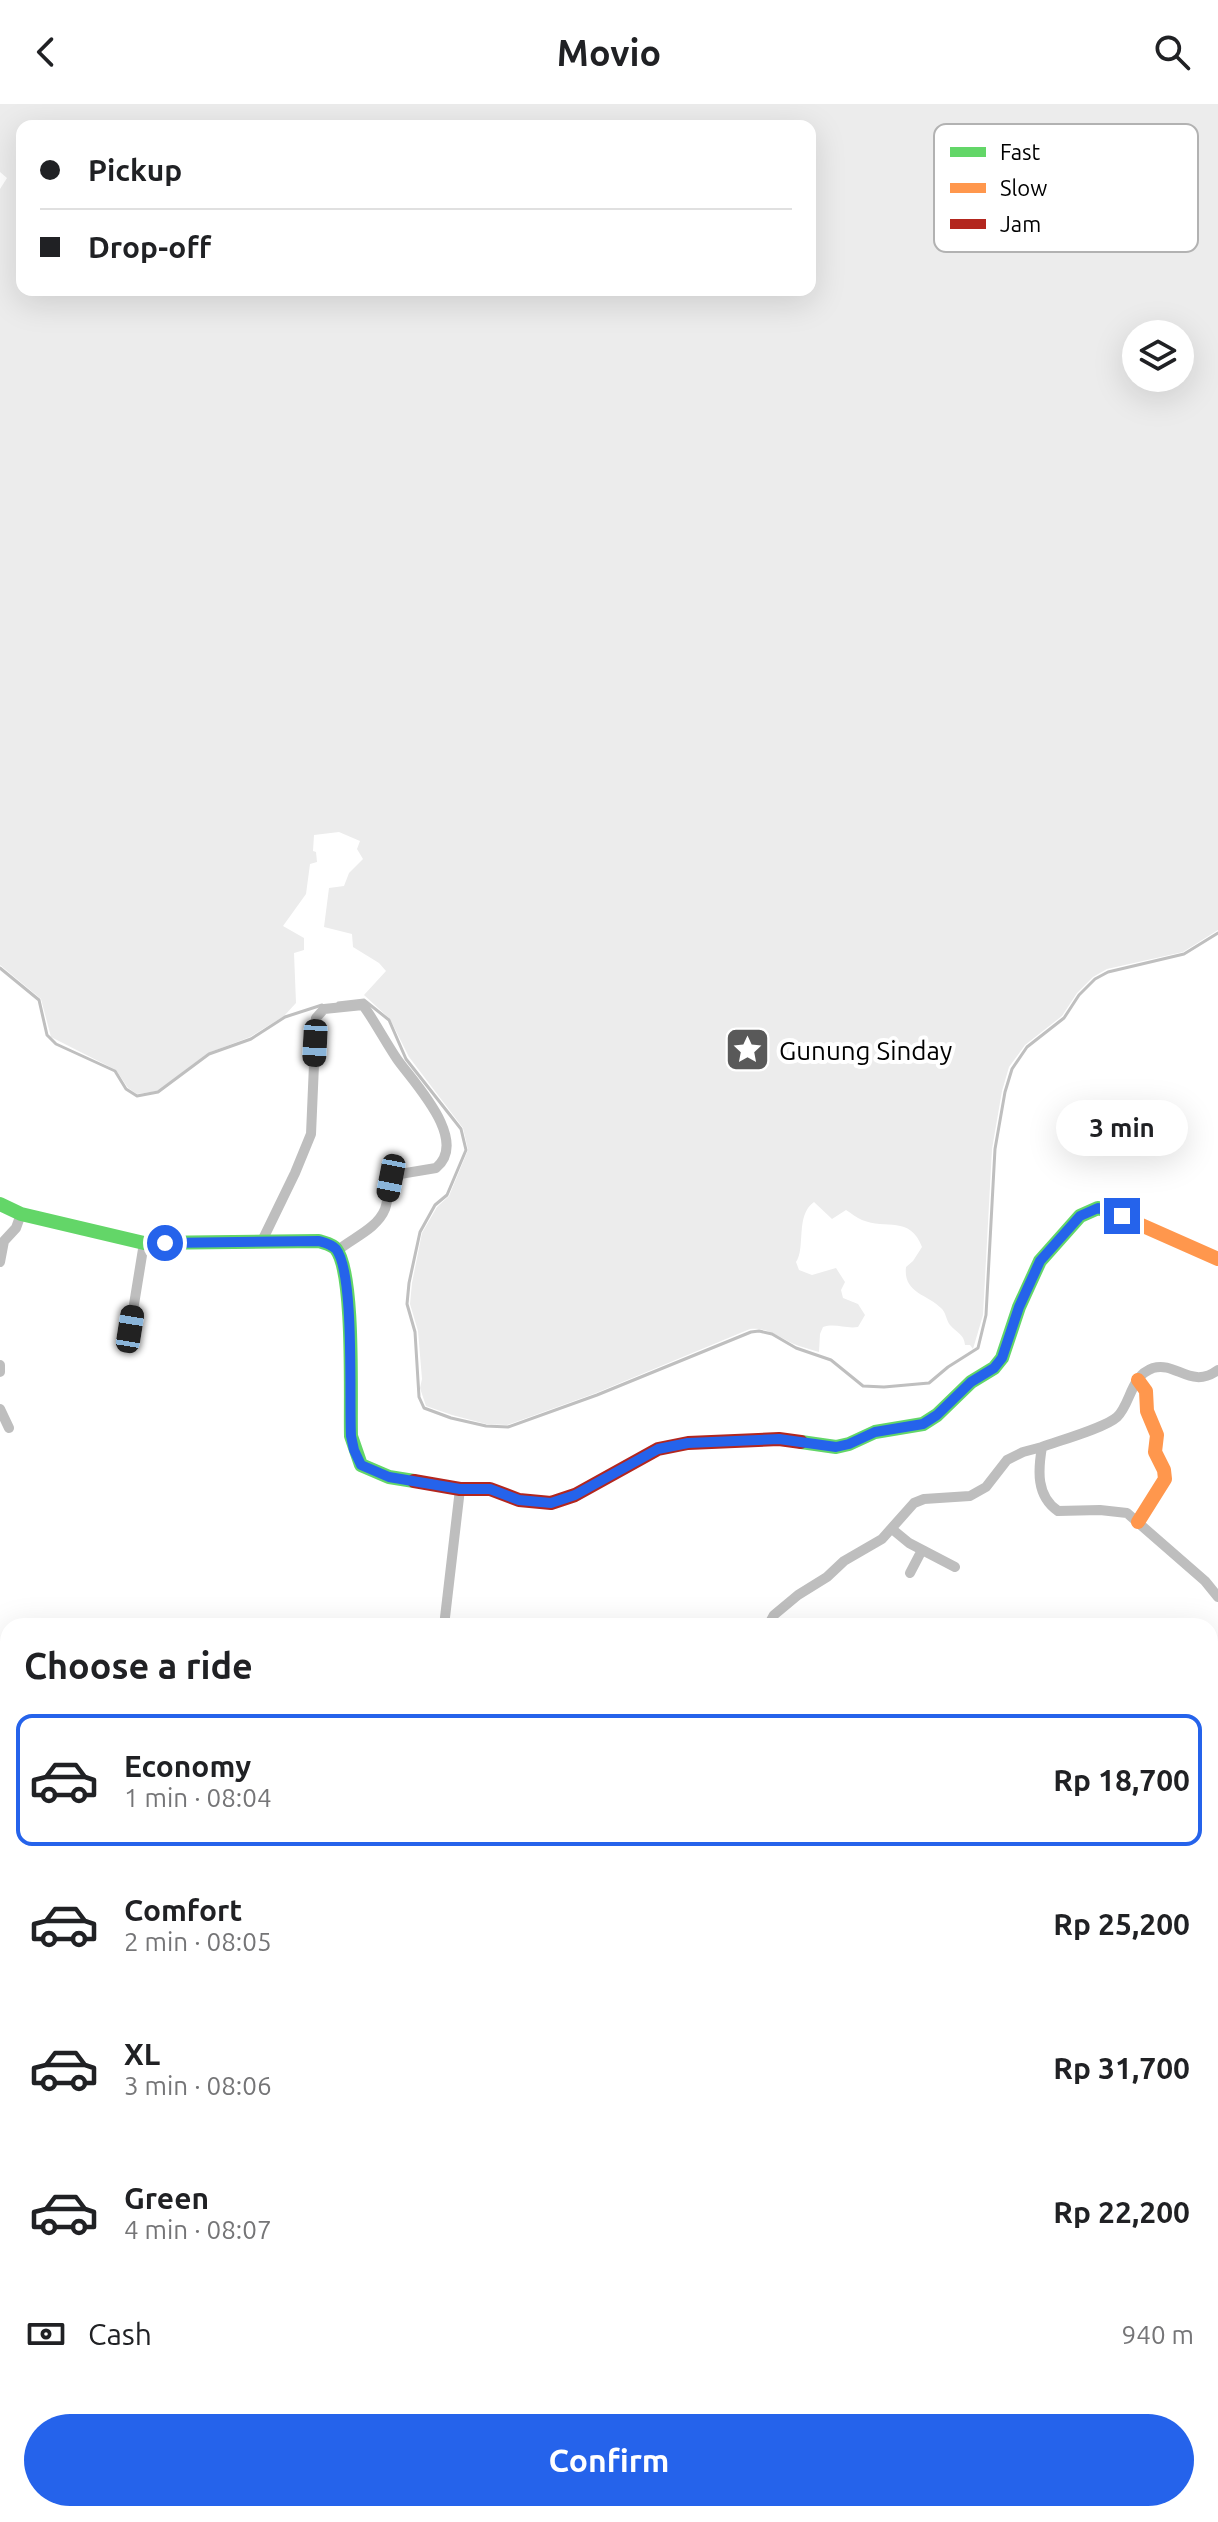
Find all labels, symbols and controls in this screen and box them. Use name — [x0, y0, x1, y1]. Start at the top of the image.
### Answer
icon: back — [24, 30, 68, 74]
icon: search — [1150, 30, 1194, 74]
text: Movio — [557, 32, 661, 73]
legend — [934, 124, 1198, 252]
text: Fast — [1000, 139, 1041, 164]
text: Pickup — [88, 153, 182, 187]
text: Slow — [1000, 175, 1047, 200]
text: Jam — [1000, 211, 1041, 236]
text: Drop-off — [88, 230, 211, 264]
map controls — [1122, 320, 1194, 392]
button: layers — [1122, 320, 1194, 392]
car — [302, 1018, 328, 1068]
place icon: Gunung Sinday — [724, 1026, 772, 1074]
place label: Gunung Sinday — [779, 1036, 952, 1065]
callout: 3 min — [1056, 1100, 1188, 1156]
text: 3 min — [1089, 1113, 1155, 1142]
car — [375, 1152, 407, 1204]
route end — [1104, 1198, 1140, 1234]
route start — [147, 1225, 183, 1261]
car — [114, 1303, 146, 1355]
text: Choose a ride — [24, 1645, 253, 1686]
icon: car — [28, 1744, 100, 1816]
text: Economy — [124, 1749, 251, 1783]
text: Rp 18,700 — [1053, 1763, 1190, 1797]
text: 1 min · 08:04 — [124, 1783, 272, 1812]
icon: car — [28, 1888, 100, 1960]
text: Comfort — [124, 1893, 242, 1927]
text: Rp 25,200 — [1053, 1907, 1190, 1941]
text: 2 min · 08:05 — [124, 1927, 272, 1956]
icon: car — [28, 2032, 100, 2104]
text: XL — [124, 2037, 160, 2071]
text: Rp 31,700 — [1053, 2051, 1190, 2085]
text: 3 min · 08:06 — [124, 2071, 272, 2100]
icon: car — [28, 2176, 100, 2248]
text: Green — [124, 2181, 209, 2215]
text: Rp 22,200 — [1053, 2195, 1190, 2229]
text: 4 min · 08:07 — [124, 2215, 272, 2244]
icon: cash — [24, 2312, 68, 2356]
text: Cash — [88, 2317, 152, 2351]
text: 940 m — [1122, 2320, 1194, 2349]
button: Confirm — [24, 2414, 1194, 2506]

